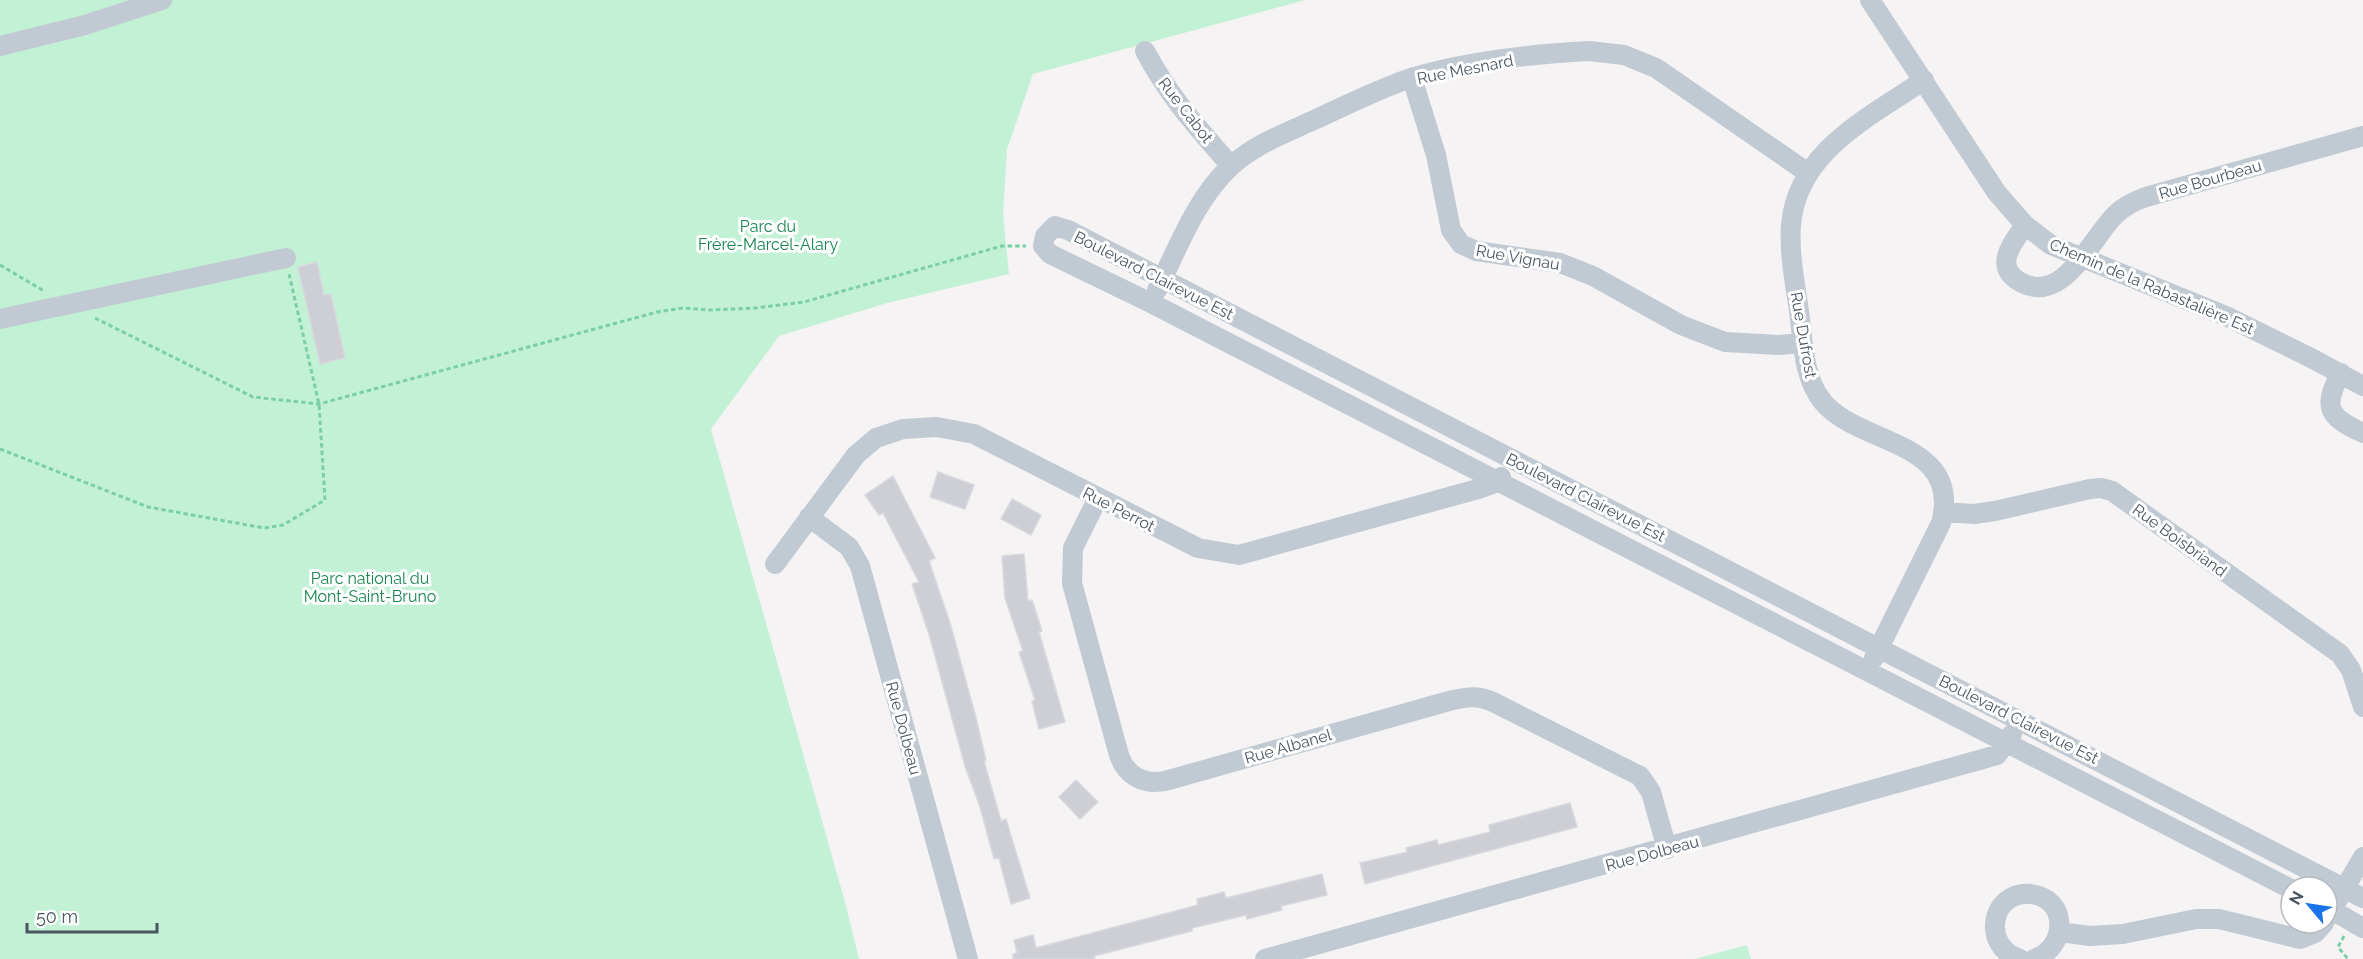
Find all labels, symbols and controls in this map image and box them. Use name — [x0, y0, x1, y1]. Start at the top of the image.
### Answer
street label: Rue Mesnard — [1415, 51, 1515, 88]
street label: Rue Cabot — [1154, 74, 1217, 147]
street label: Rue Bourbeau — [2157, 156, 2264, 203]
park label: Parc du Frère-Marcel-Alary — [698, 217, 838, 254]
street label: Boulevard Clairevue Est — [1071, 227, 1237, 324]
street label: Chemin de la Rabastalière Est — [2047, 235, 2257, 338]
street label: Rue Vignau — [1475, 241, 1561, 274]
street label: Rue Dufrost — [1787, 290, 1821, 380]
street label: Boulevard Clairevue Est — [1503, 449, 1669, 546]
street label: Rue Perrot — [1080, 483, 1158, 536]
street label: Rue Boisbriand — [2129, 500, 2230, 581]
park label: Parc national du Mont-Saint-Bruno — [304, 569, 436, 606]
street label: Boulevard Clairevue Est — [1936, 671, 2102, 768]
street label: Rue Dolbeau — [882, 679, 925, 777]
street label: Rue Albanel — [1242, 725, 1334, 768]
street label: Rue Dolbeau — [1603, 832, 1701, 875]
north arrow — [2279, 875, 2339, 935]
text: N — [2285, 888, 2308, 908]
scale bar — [27, 896, 158, 934]
text: 50 m — [36, 906, 78, 927]

